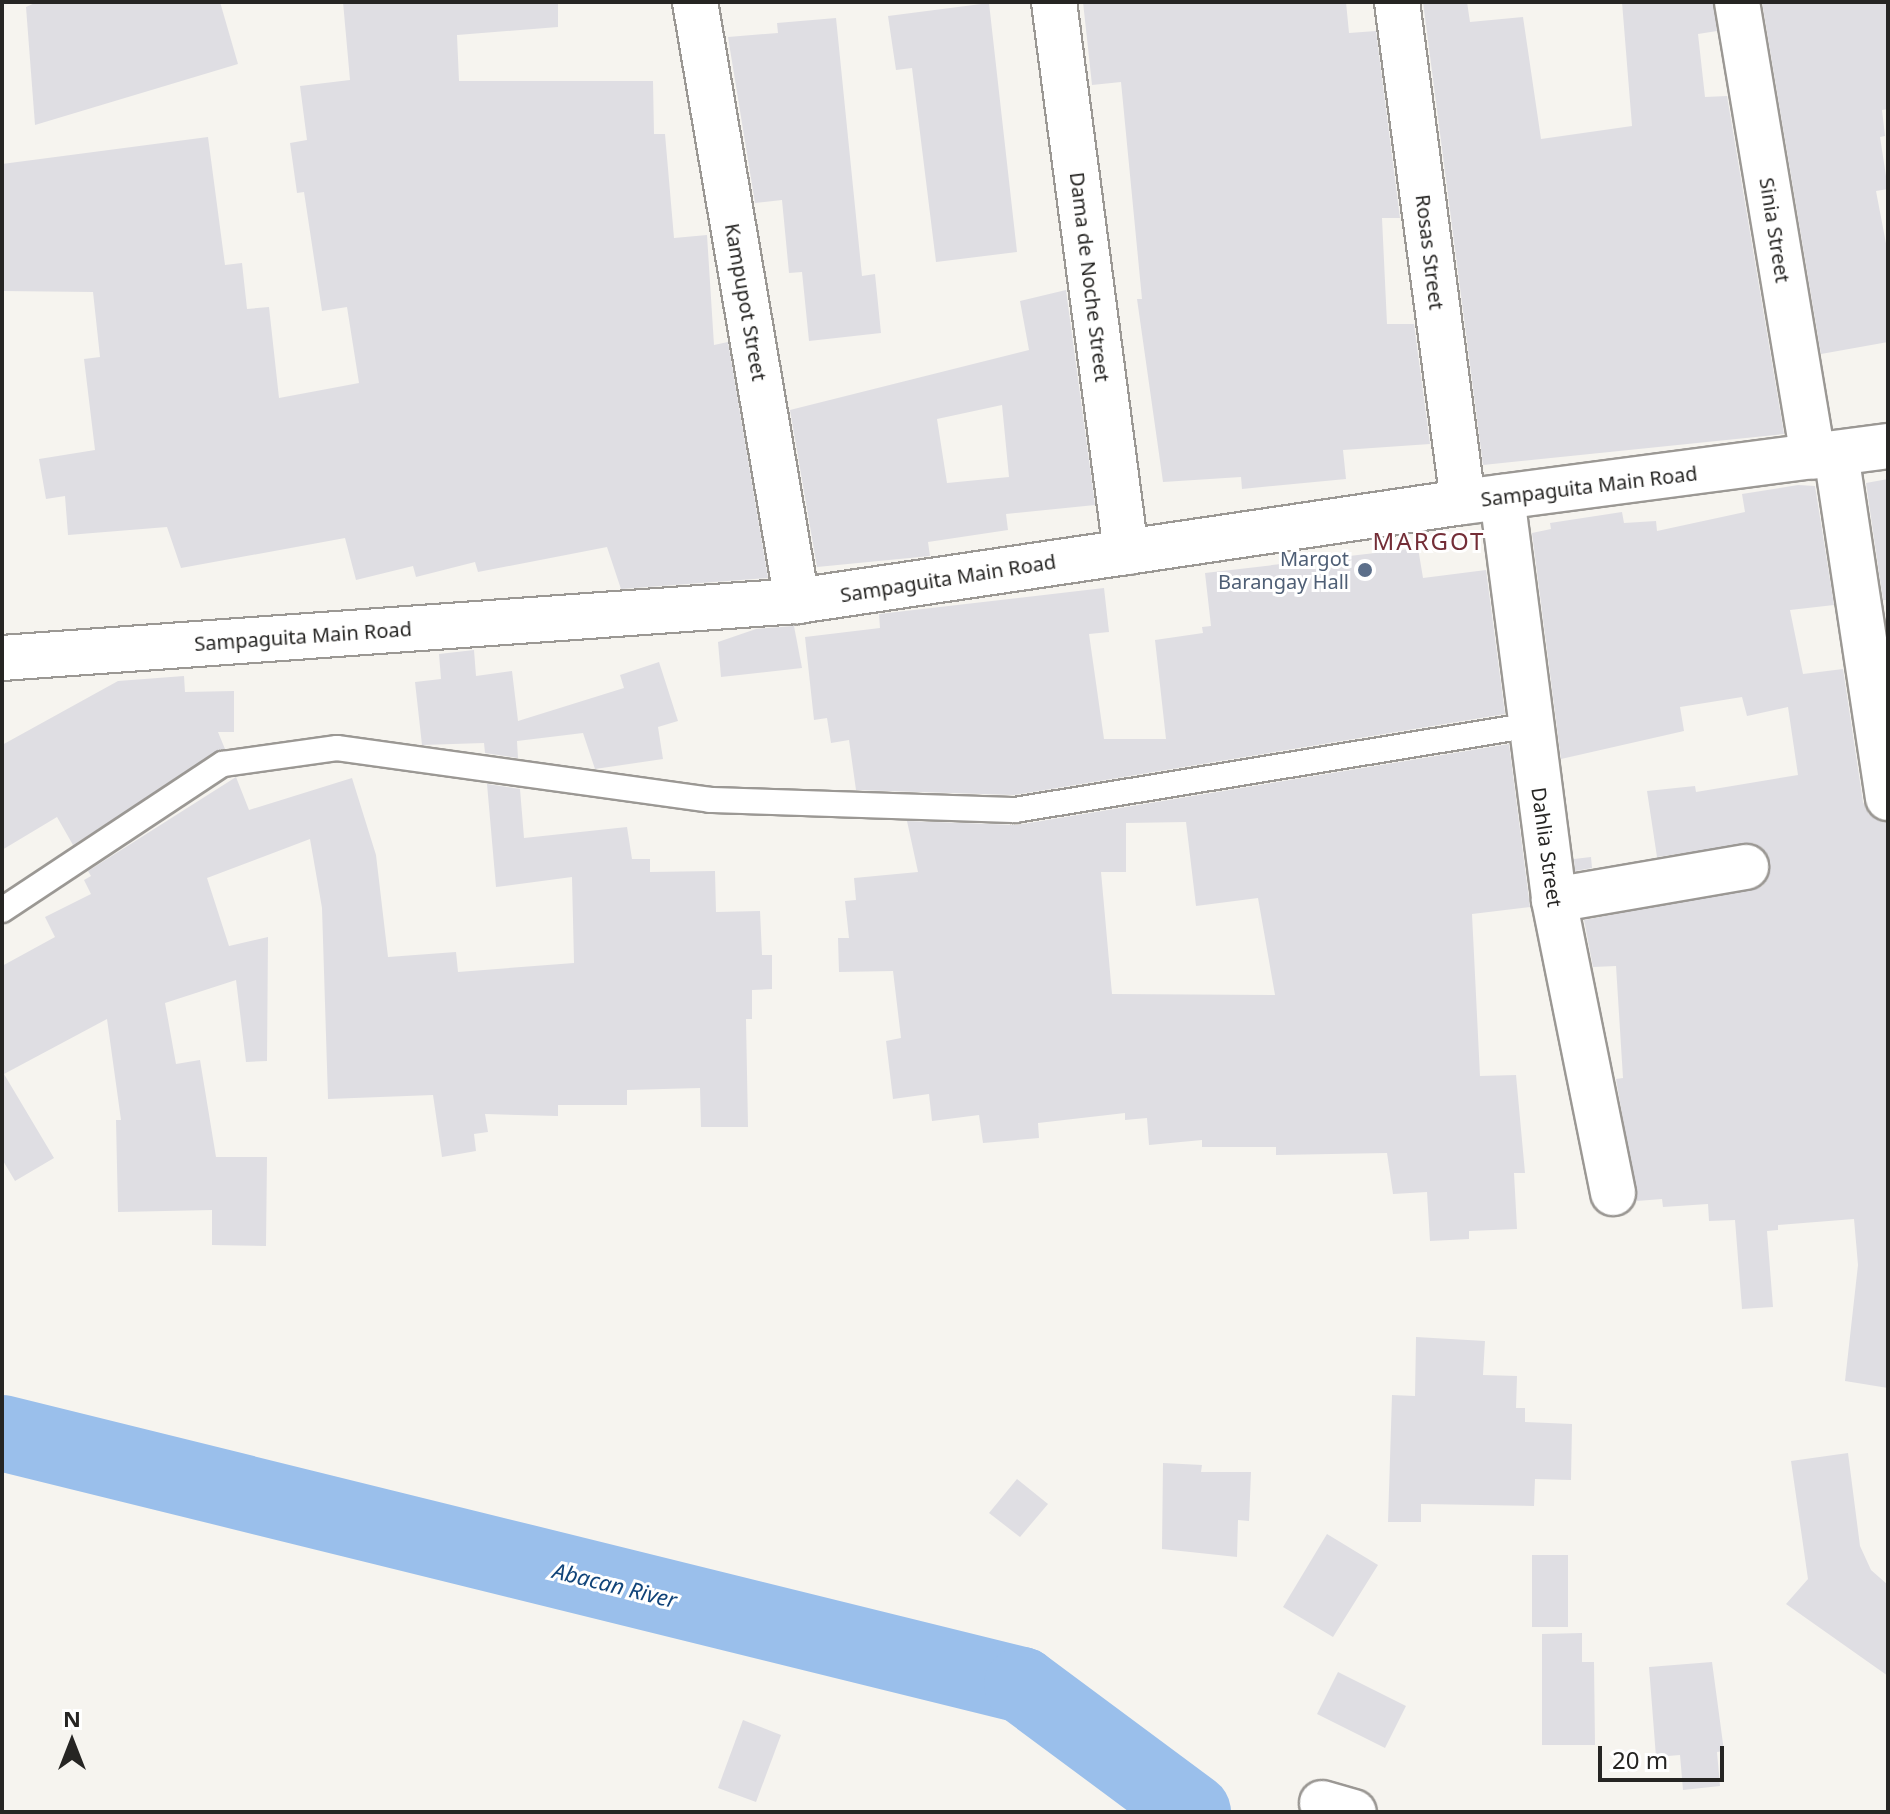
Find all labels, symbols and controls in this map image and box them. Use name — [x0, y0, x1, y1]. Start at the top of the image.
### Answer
street label: Dama de Noche Street — [1065, 171, 1115, 383]
street label: Sinia Street — [1755, 176, 1795, 284]
street label: Rosas Street — [1411, 193, 1449, 311]
street label: Kampupot Street — [720, 221, 772, 383]
street label: Sampaguita Main Road — [1479, 461, 1699, 511]
district label: MARGOT — [1373, 527, 1485, 555]
place label: Margot Barangay Hall — [1218, 546, 1349, 593]
street label: Sampaguita Main Road — [838, 549, 1058, 607]
marker: Margot Barangay Hall — [1356, 561, 1374, 579]
street label: Sampaguita Main Road — [193, 616, 413, 656]
street label: Dahlia Street — [1527, 786, 1567, 908]
water label: Abacan River — [550, 1557, 680, 1613]
north arrow — [32, 1702, 112, 1782]
text: N — [63, 1703, 81, 1733]
scale bar — [1602, 1730, 1728, 1780]
text: 20 m — [1612, 1743, 1668, 1776]

